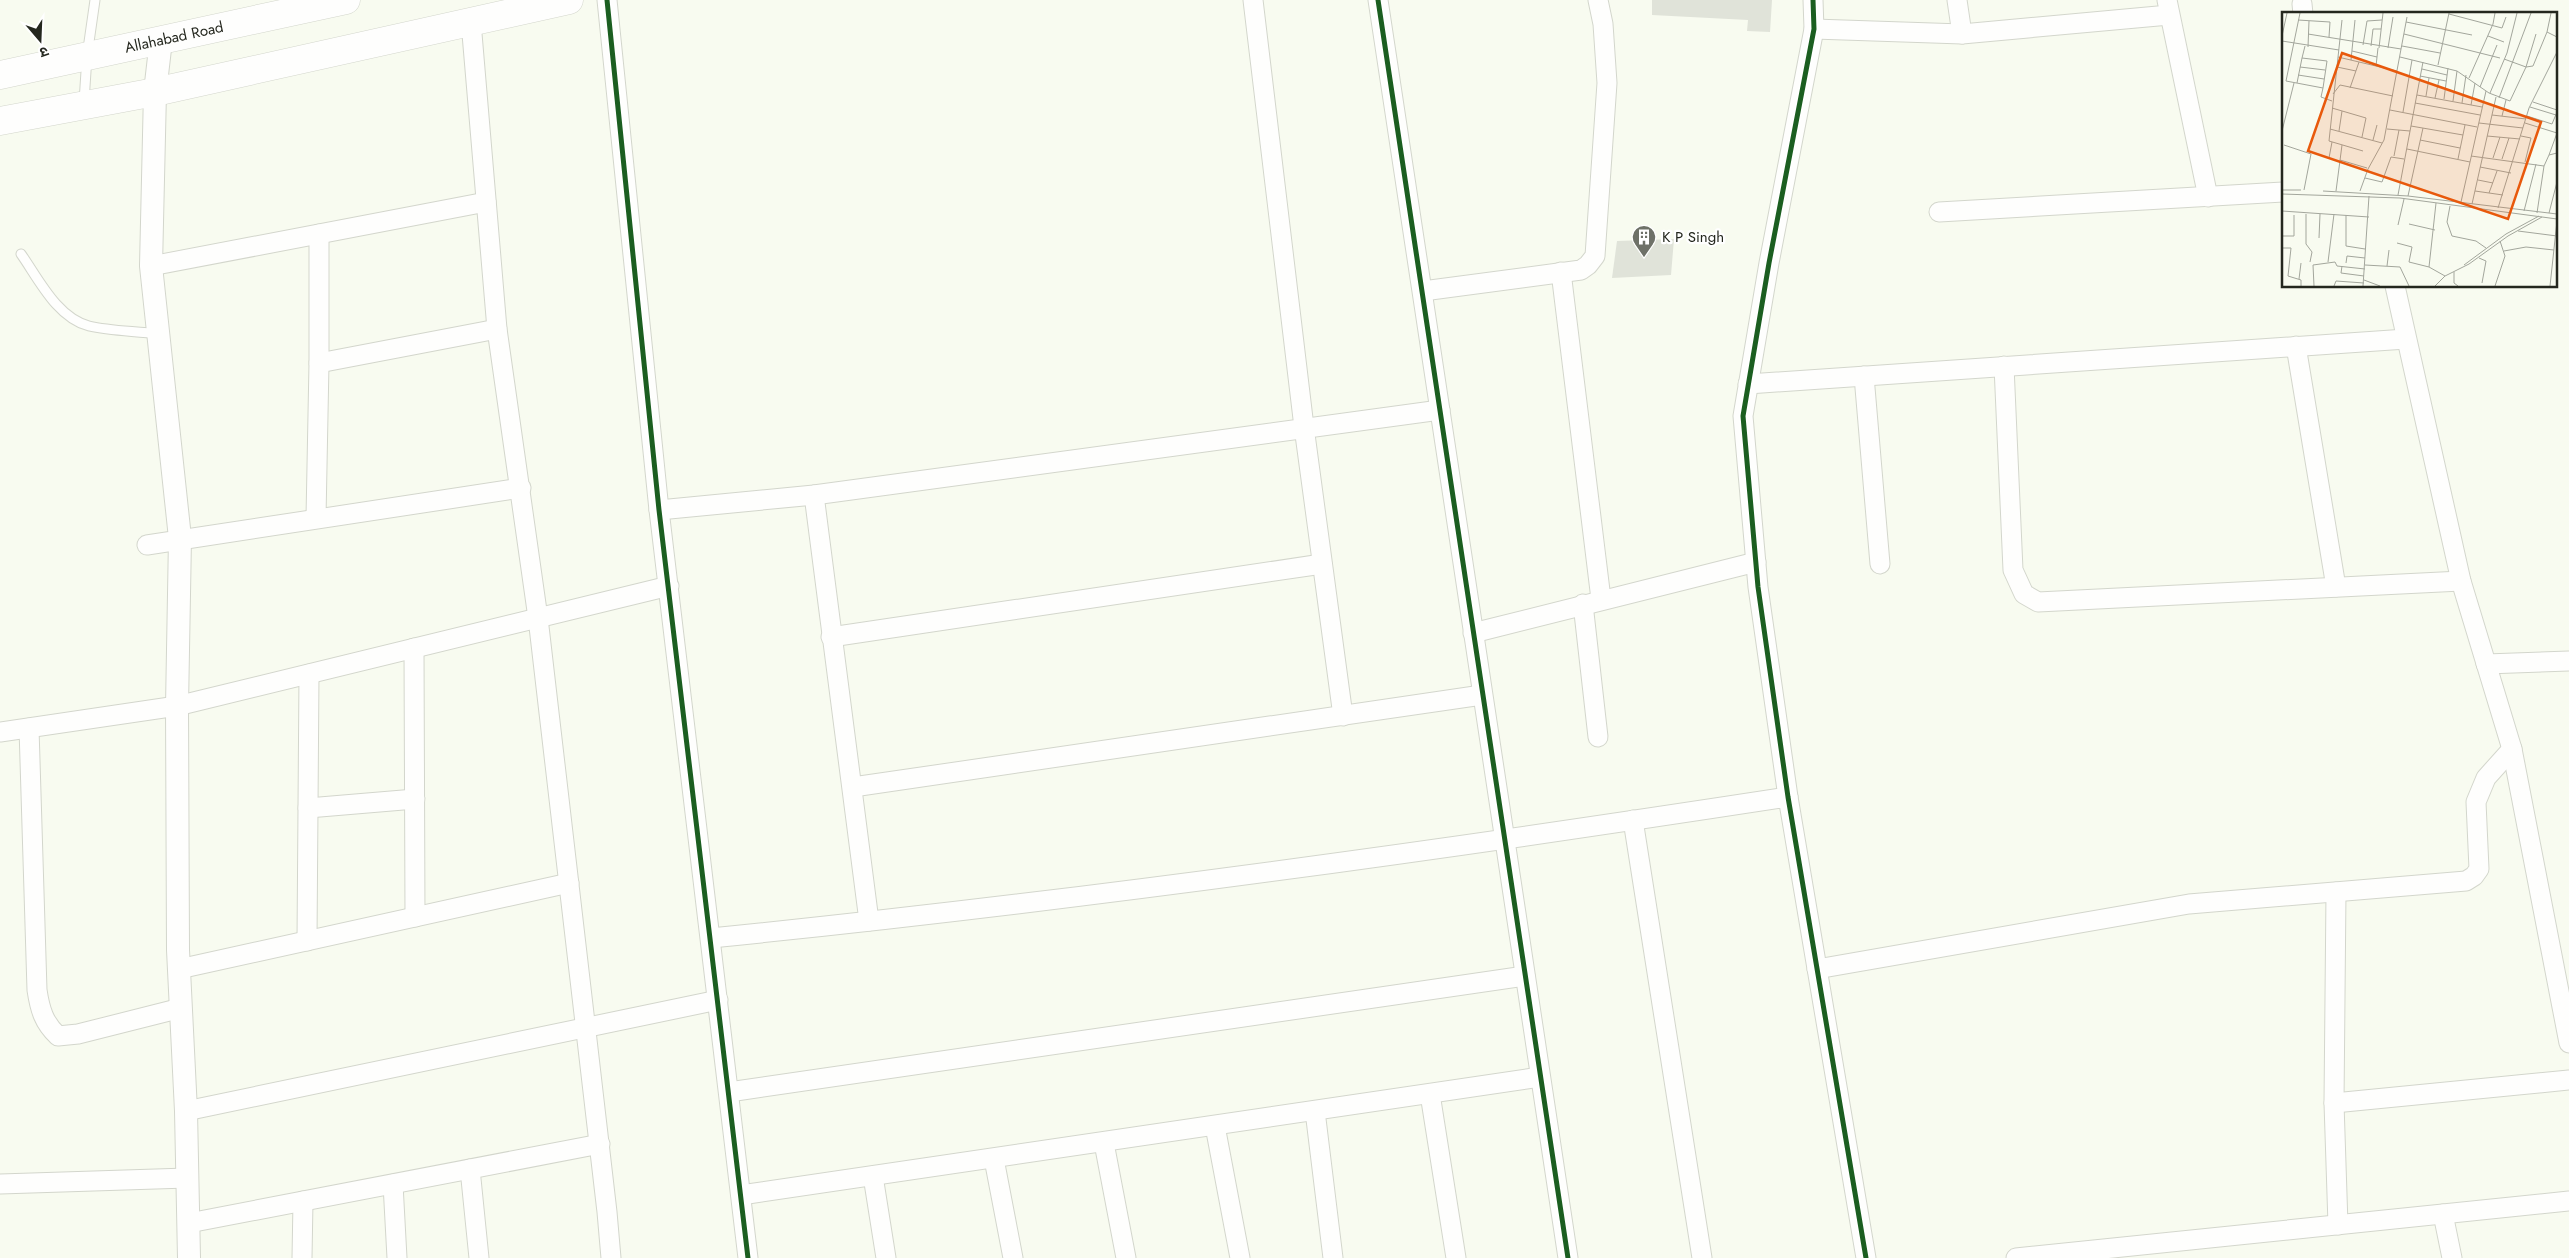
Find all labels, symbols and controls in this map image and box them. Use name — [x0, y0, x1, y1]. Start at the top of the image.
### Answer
inset map — [2282, 12, 2556, 288]
north arrow — [15, 15, 65, 65]
street label: Allahabad Road — [123, 16, 225, 59]
text: उ — [36, 42, 51, 63]
building icon: K P Singh — [1631, 224, 1657, 258]
place label: K P Singh — [1662, 226, 1724, 248]

